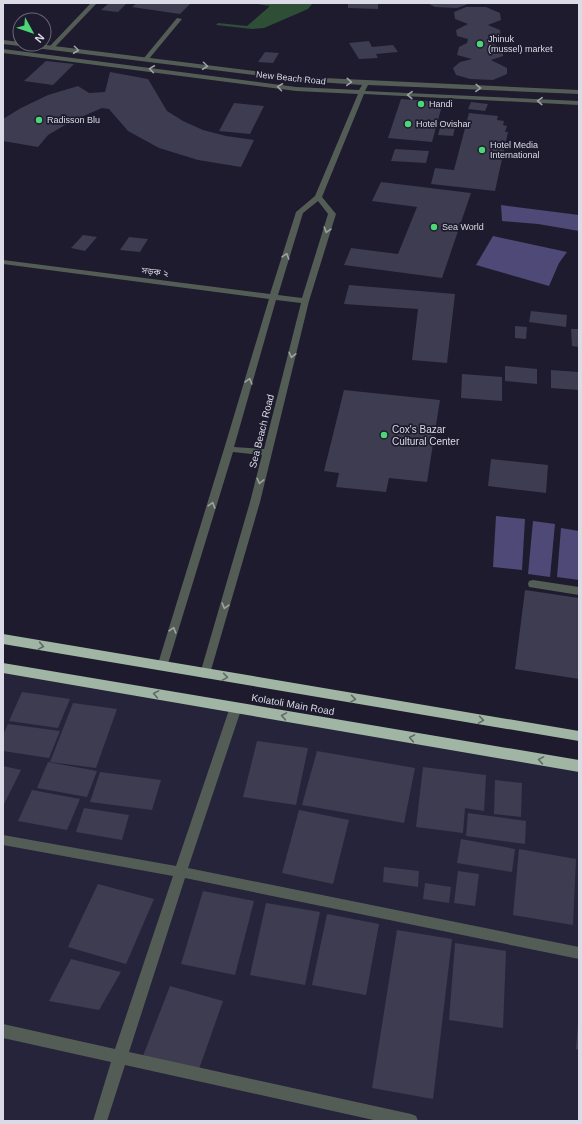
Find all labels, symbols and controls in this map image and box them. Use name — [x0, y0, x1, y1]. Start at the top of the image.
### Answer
north arrow — [12, 12, 52, 52]
text: N — [32, 32, 47, 45]
place label: Jhinuk (mussel) market — [488, 34, 553, 54]
marker: Jhinuk (mussel) market — [475, 39, 485, 49]
one-way arrow — [73, 45, 80, 54]
one-way arrow — [202, 61, 208, 70]
one-way arrow — [149, 65, 155, 74]
street label: New Beach Road — [256, 69, 326, 87]
one-way arrow — [345, 77, 352, 86]
one-way arrow — [277, 83, 284, 92]
one-way arrow — [475, 84, 481, 93]
one-way arrow — [407, 90, 413, 99]
one-way arrow — [537, 96, 543, 105]
marker: Handi — [416, 99, 426, 109]
place label: Handi — [429, 99, 453, 109]
marker: Radisson Blu — [34, 115, 44, 125]
place label: Radisson Blu — [47, 115, 100, 125]
marker: Hotel Ovishar — [403, 119, 413, 129]
place label: Hotel Ovishar — [416, 119, 471, 129]
place label: Hotel Media International — [490, 140, 540, 160]
marker: Hotel Media International — [477, 145, 487, 155]
marker: Sea World — [429, 222, 439, 232]
place label: Sea World — [442, 222, 484, 232]
one-way arrow — [323, 226, 332, 233]
one-way arrow — [281, 253, 290, 260]
street label: সড়ক ২ — [140, 265, 170, 279]
one-way arrow — [288, 351, 296, 358]
one-way arrow — [244, 378, 253, 385]
street label: Sea Beach Road — [247, 393, 276, 469]
place label: Cox's Bazar Cultural Center — [392, 424, 460, 447]
marker: Cox's Bazar Cultural Center — [379, 430, 389, 440]
one-way arrow — [256, 477, 265, 484]
one-way arrow — [207, 502, 216, 509]
one-way arrow — [221, 602, 229, 609]
one-way arrow — [168, 626, 177, 633]
one-way arrow — [38, 641, 45, 650]
one-way arrow — [222, 673, 228, 681]
one-way arrow — [153, 690, 159, 699]
street label: Kolatoli Main Road — [251, 692, 335, 717]
one-way arrow — [350, 694, 356, 703]
one-way arrow — [281, 712, 287, 720]
one-way arrow — [478, 715, 484, 724]
one-way arrow — [409, 734, 416, 742]
one-way arrow — [537, 756, 544, 764]

